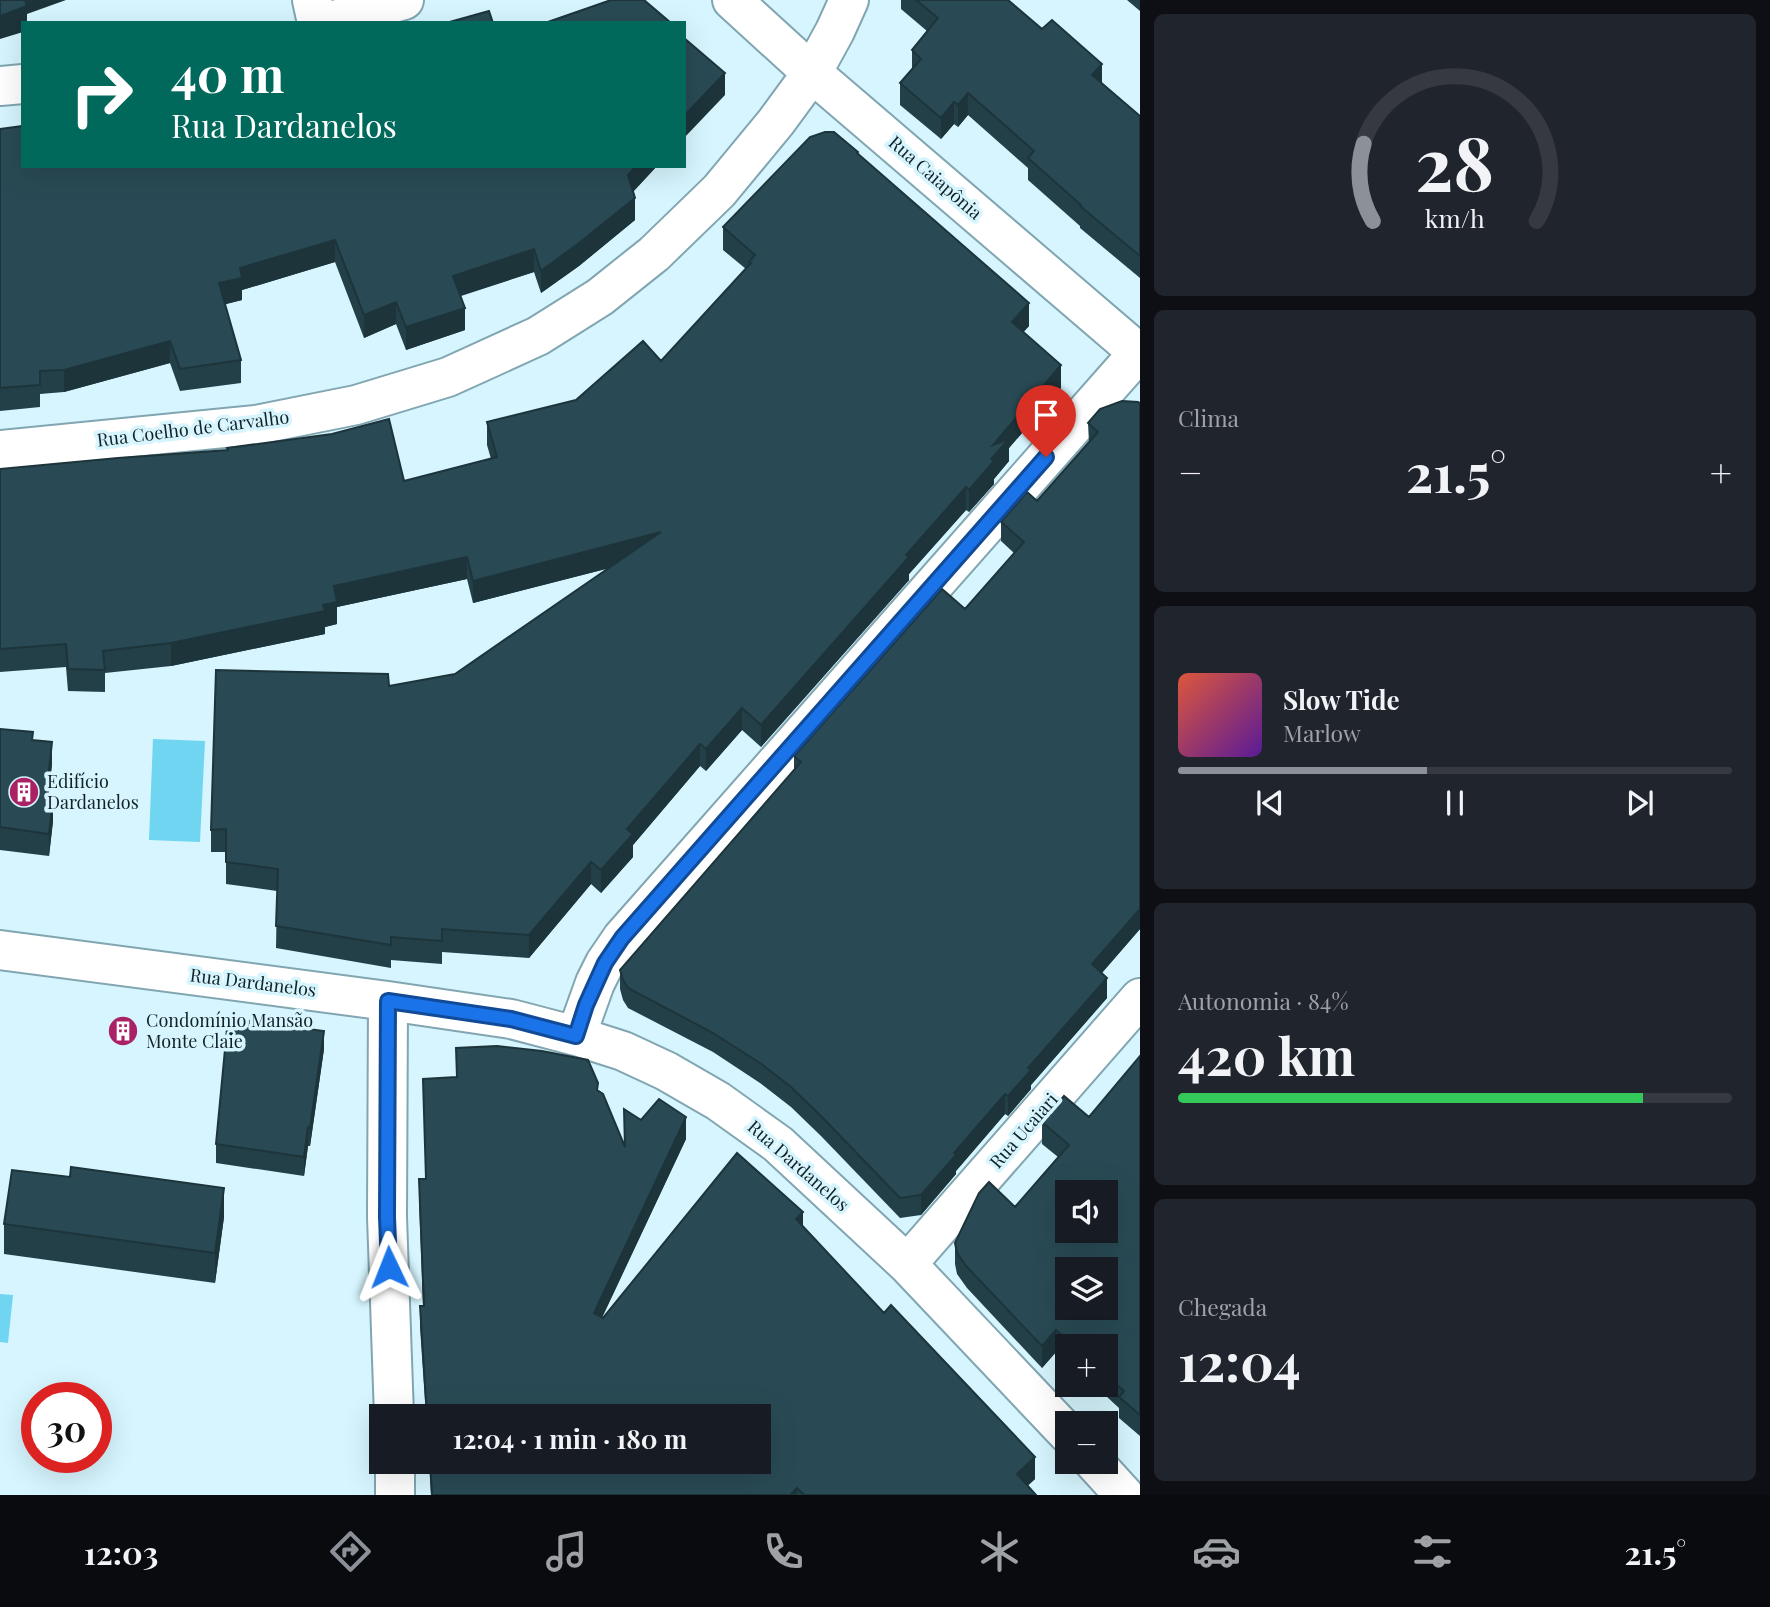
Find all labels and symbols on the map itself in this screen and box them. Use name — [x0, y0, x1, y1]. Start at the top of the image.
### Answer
street label: Rua Caiapônia — [884, 130, 987, 224]
pin — [1016, 385, 1076, 457]
street label: Rua Coelho de Carvalho — [95, 404, 290, 452]
place label: Edifício Dardanelos — [47, 769, 139, 814]
building icon: Edifício Dardanelos — [7, 775, 41, 809]
street label: Rua Dardanelos — [189, 962, 318, 1002]
place label: Condomínio Mansão Monte Claie — [146, 1008, 313, 1053]
building icon: Condomínio Mansão Monte Claie — [106, 1014, 140, 1048]
street label: Rua Ucaiari — [984, 1088, 1063, 1173]
street label: Rua Dardanelos — [743, 1115, 854, 1216]
position arrow — [352, 1230, 426, 1304]
speed limit sign: 30 — [21, 1382, 112, 1473]

